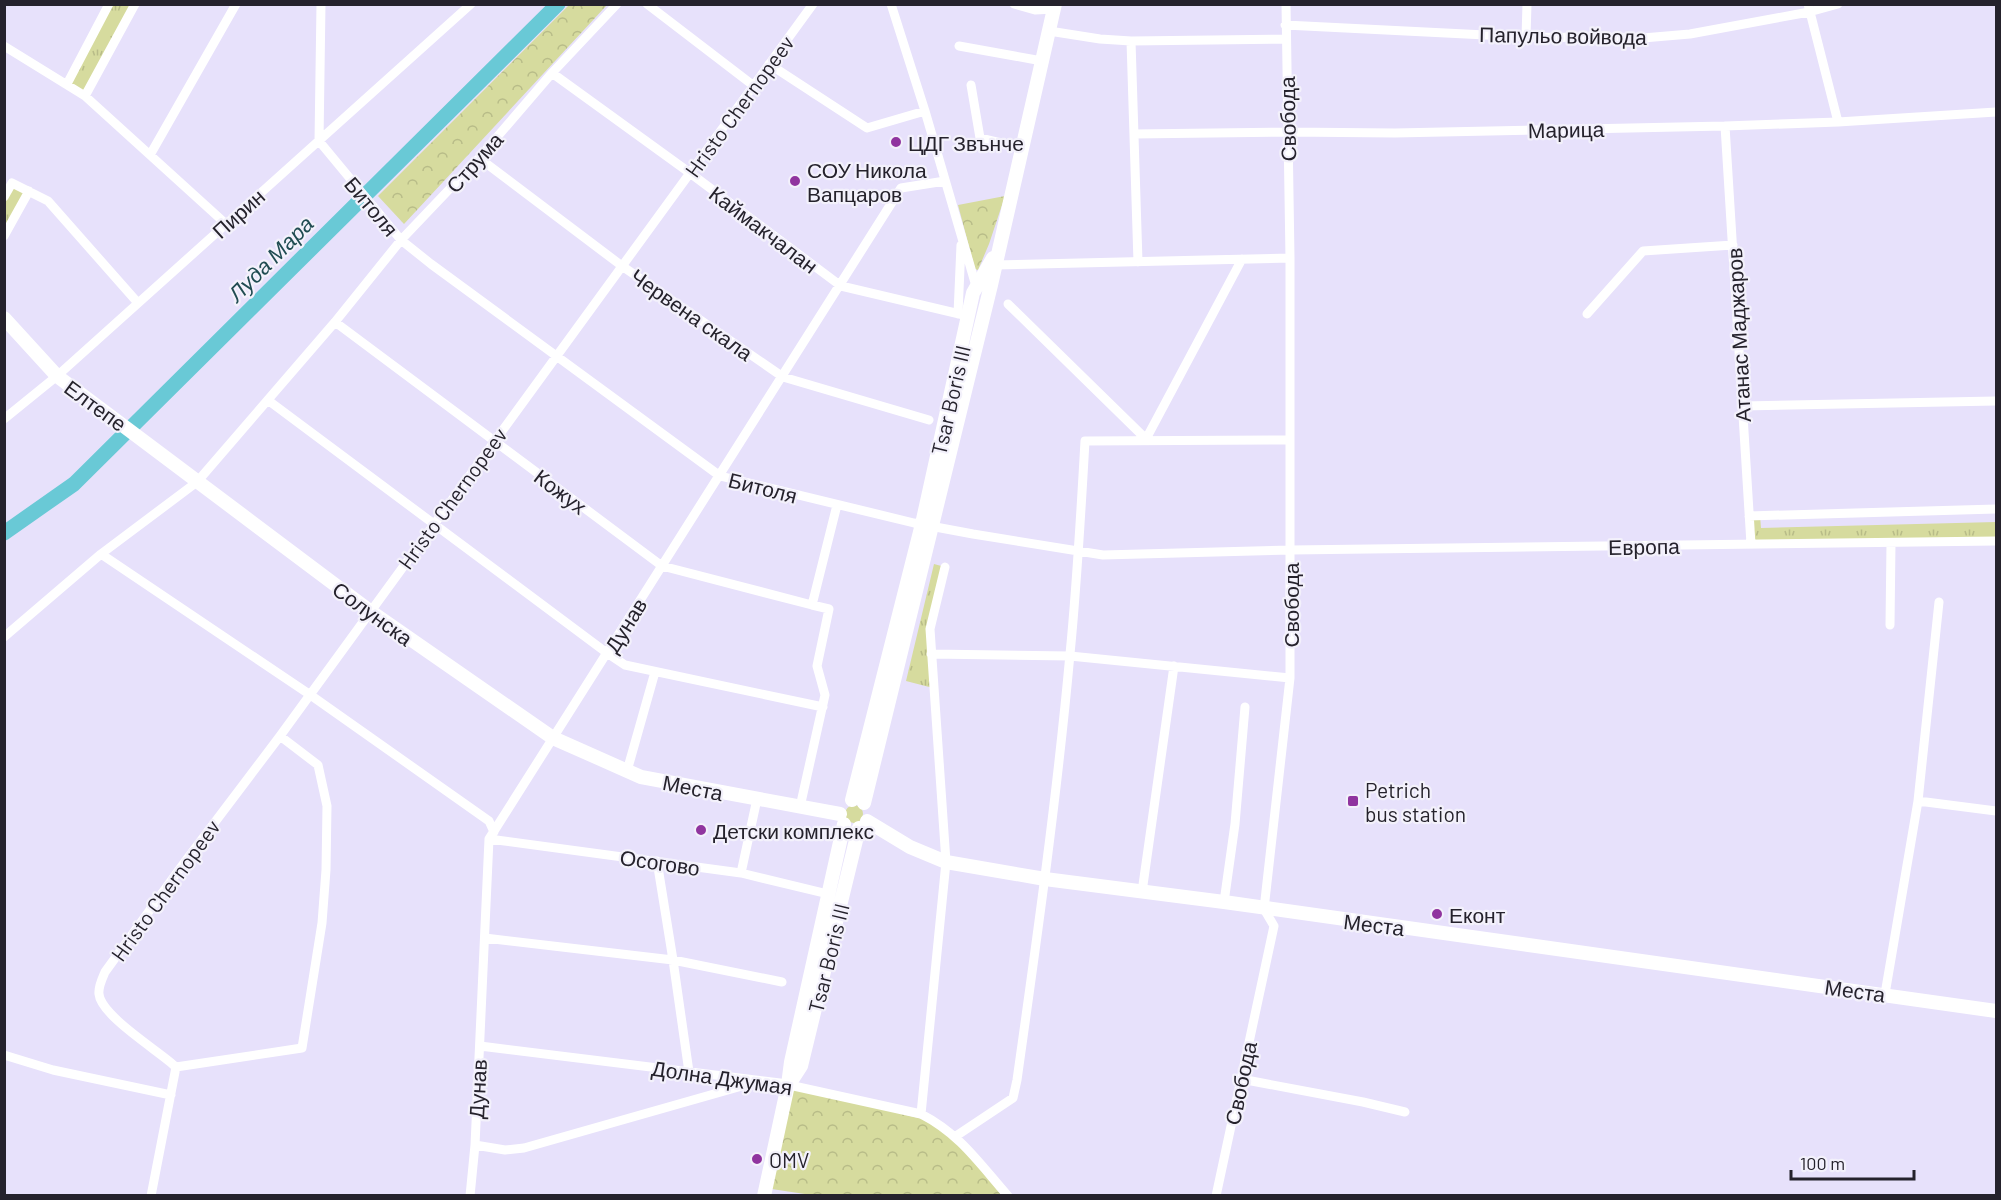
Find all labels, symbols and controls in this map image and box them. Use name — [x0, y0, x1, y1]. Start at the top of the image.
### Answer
street label: Папульо войвода — [1479, 21, 1647, 49]
street label: Hristo Chernopeev — [679, 30, 799, 182]
street label: Свобода — [1274, 76, 1300, 162]
street label: Марица — [1528, 116, 1605, 142]
street label: Струма — [440, 126, 508, 197]
place label: ЦДГ Звънче — [908, 130, 1024, 155]
marker: ЦДГ Звънче — [889, 135, 903, 149]
place label: СОУ Никола Вапцаров — [807, 157, 927, 206]
street label: Битоля — [340, 171, 404, 241]
marker: СОУ Никола Вапцаров — [788, 174, 802, 188]
street label: Каймакчалан — [705, 180, 823, 278]
street label: Пирин — [207, 183, 269, 243]
water label: Луда Мара — [220, 210, 319, 308]
street label: Атанас Маджаров — [1721, 247, 1755, 423]
street label: Червена скала — [626, 263, 758, 365]
street label: Tsar Boris III — [925, 343, 975, 457]
street label: Елтепе — [60, 374, 132, 436]
street label: Hristo Chernopeev — [392, 422, 512, 574]
street label: Кожух — [530, 463, 592, 519]
street label: Битоля — [726, 466, 800, 508]
street label: Европа — [1608, 533, 1680, 559]
street label: Свобода — [1278, 562, 1303, 647]
street label: Солунска — [328, 576, 418, 651]
street label: Дунав — [599, 593, 651, 657]
street label: Места — [661, 769, 726, 805]
place label: Petrich bus station — [1365, 777, 1466, 826]
marker: Petrich bus station — [1346, 794, 1360, 808]
street label: Hristo Chernopeev — [105, 814, 225, 966]
place label: Детски комплекс — [713, 818, 874, 843]
marker: Детски комплекс — [694, 823, 708, 837]
street label: Осогово — [619, 844, 701, 880]
street label: Tsar Boris III — [802, 901, 854, 1015]
place label: Еконт — [1449, 902, 1506, 927]
marker: Еконт — [1430, 907, 1444, 921]
street label: Места — [1342, 908, 1406, 940]
street label: Места — [1823, 973, 1887, 1007]
street label: Свобода — [1219, 1039, 1261, 1127]
street label: Долна Джумая — [650, 1055, 794, 1099]
street label: Дунав — [463, 1059, 491, 1119]
scale bar — [1791, 1143, 1914, 1181]
place label: OMV — [769, 1147, 809, 1172]
marker: OMV — [750, 1152, 764, 1166]
text: 100 m — [1800, 1152, 1845, 1174]

